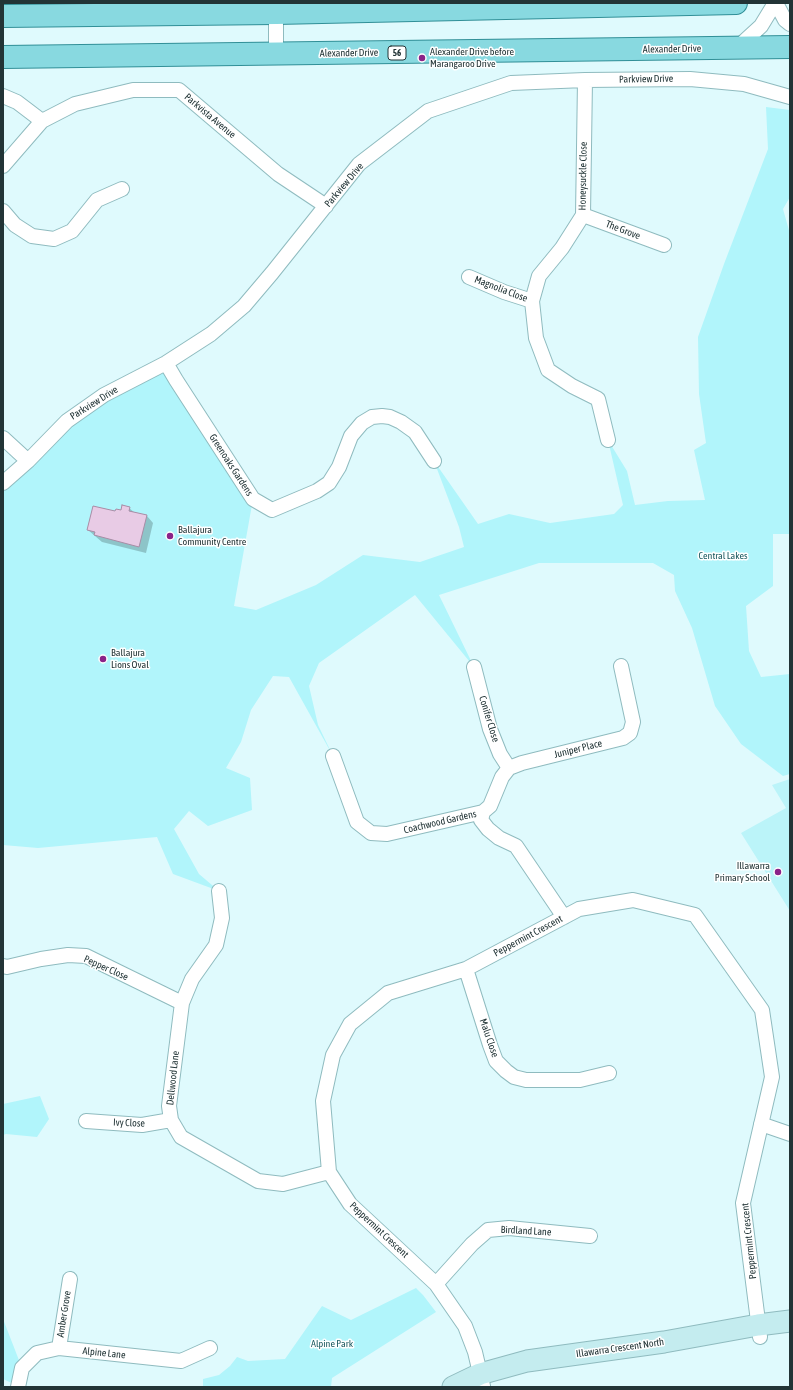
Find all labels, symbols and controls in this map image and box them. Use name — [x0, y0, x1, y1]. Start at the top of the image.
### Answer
street label: Alexander Drive — [643, 42, 701, 56]
street label: Alexander Drive — [320, 46, 378, 60]
road number: 56 — [388, 46, 406, 60]
place label: Alexander Drive before Marangaroo Drive — [430, 46, 514, 70]
marker: Alexander Drive before Marangaroo Drive — [417, 53, 427, 63]
street label: Parkview Drive — [619, 73, 673, 85]
street label: Parkvista Avenue — [182, 91, 238, 141]
street label: Honeysuckle Close — [576, 142, 590, 210]
street label: Parkview Drive — [322, 160, 366, 210]
street label: The Grove — [604, 218, 642, 242]
street label: Magnolia Close — [473, 273, 529, 305]
street label: Parkview Drive — [68, 384, 120, 422]
street label: Greenoaks Gardens — [207, 432, 255, 498]
place label: Ballajura Community Centre — [178, 524, 246, 548]
marker: Ballajura Community Centre — [165, 531, 175, 541]
park label: Central Lakes — [699, 550, 747, 562]
place label: Ballajura Lions Oval — [111, 647, 149, 670]
marker: Ballajura Lions Oval — [98, 654, 108, 664]
street label: Conifer Close — [476, 694, 502, 744]
street label: Juniper Place — [553, 737, 603, 761]
street label: Coachwood Gardens — [402, 808, 478, 836]
place label: Illawarra Primary School — [715, 860, 770, 884]
marker: Illawarra Primary School — [773, 867, 783, 877]
street label: Peppermint Crescent — [491, 913, 565, 959]
street label: Pepper Close — [82, 953, 130, 983]
street label: Malu Close — [477, 1017, 501, 1059]
street label: Dellwood Lane — [164, 1050, 182, 1106]
street label: Ivy Close — [113, 1116, 145, 1130]
street label: Peppermint Crescent — [347, 1200, 411, 1260]
street label: Peppermint Crescent — [739, 1202, 759, 1280]
street label: Birdland Lane — [500, 1224, 552, 1238]
street label: Amber Grove — [54, 1290, 74, 1338]
street label: Illawarra Crescent North — [575, 1336, 665, 1360]
park label: Alpine Park — [311, 1338, 353, 1350]
street label: Alpine Lane — [82, 1345, 126, 1361]

